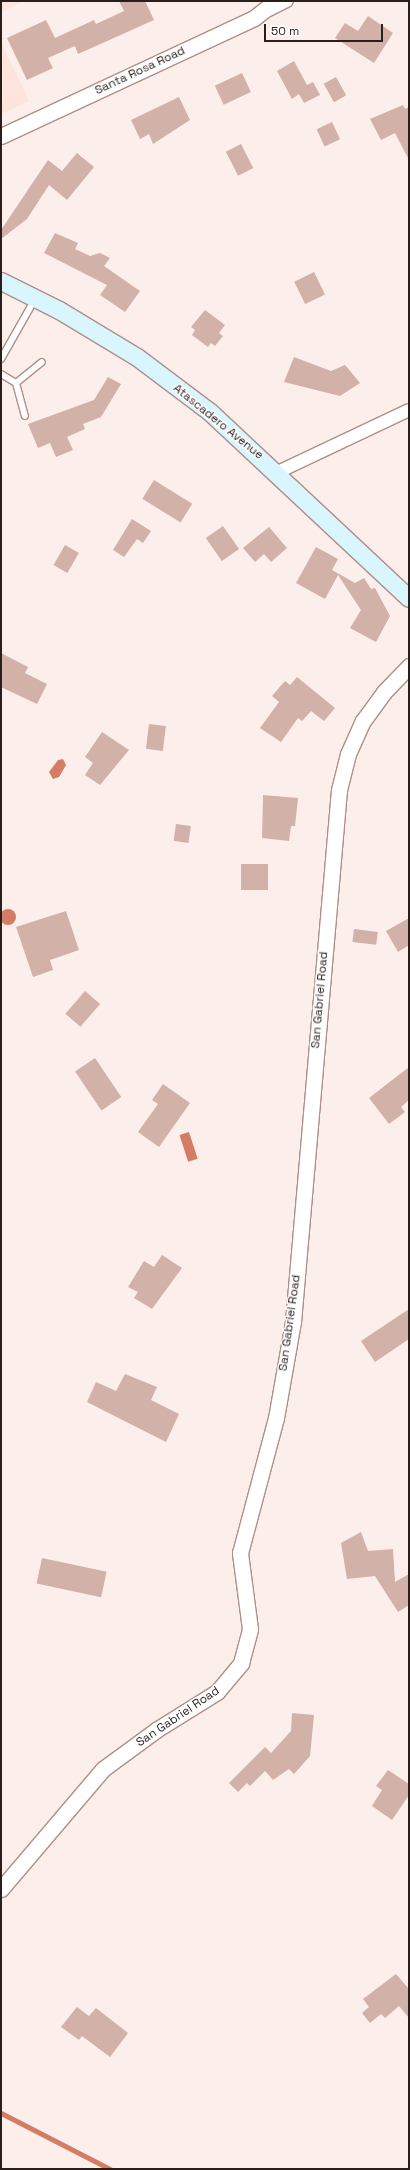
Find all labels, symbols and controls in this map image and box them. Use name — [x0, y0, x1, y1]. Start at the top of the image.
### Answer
scale bar — [266, 16, 385, 42]
text: 50 m — [271, 23, 299, 39]
street label: Santa Rosa Road — [93, 44, 187, 98]
street label: Atascadero Avenue — [170, 381, 266, 463]
street label: San Gabriel Road — [309, 951, 331, 1049]
street label: San Gabriel Road — [276, 1274, 304, 1372]
street label: San Gabriel Road — [134, 1684, 222, 1750]

